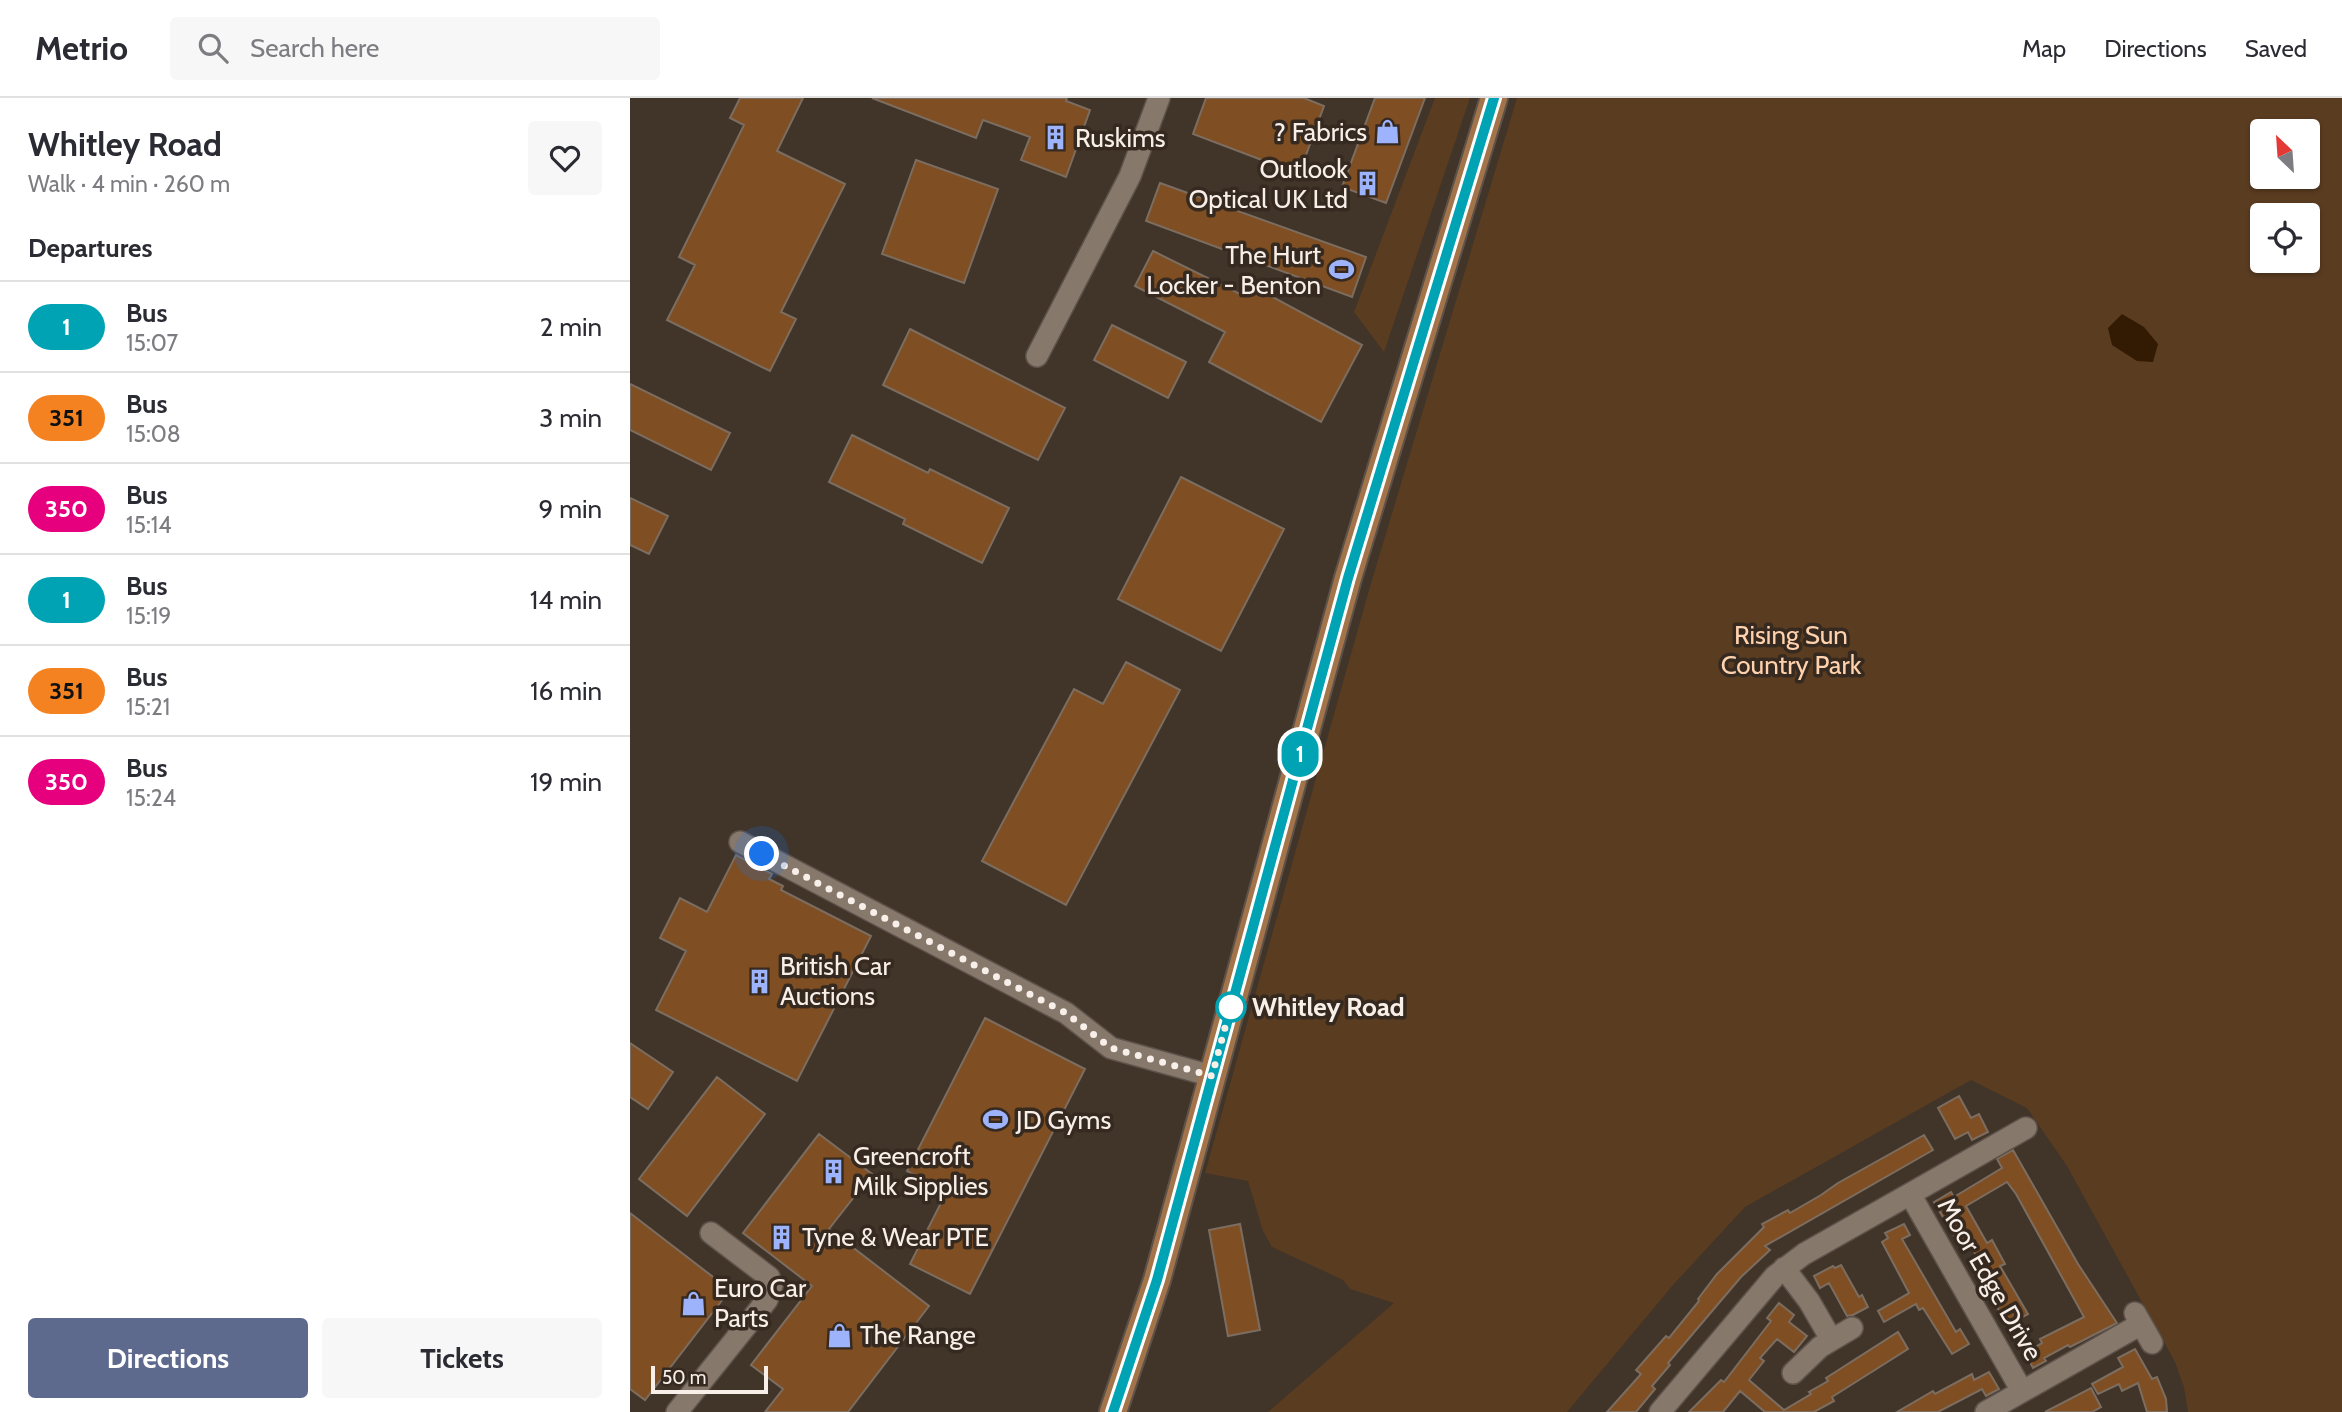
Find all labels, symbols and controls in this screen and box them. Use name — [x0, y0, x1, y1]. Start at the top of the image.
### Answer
search box — [170, 17, 660, 80]
text: Metrio — [35, 28, 128, 68]
icon: search — [194, 29, 232, 67]
text: Search here — [250, 32, 379, 64]
text: Map — [2022, 34, 2066, 63]
text: Directions — [2104, 34, 2207, 63]
text: Saved — [2245, 34, 2307, 63]
place label: ? Fabrics — [1274, 116, 1367, 148]
shop icon: ? Fabrics — [1373, 118, 1401, 146]
north arrow — [2250, 119, 2320, 189]
map controls — [2250, 119, 2320, 273]
button: heart — [528, 121, 602, 195]
place label: Ruskims — [1075, 122, 1166, 154]
text: Whitley Road — [28, 124, 222, 164]
building icon: Ruskims — [1041, 124, 1069, 152]
place label: Outlook Optical UK Ltd — [1188, 153, 1348, 215]
text: Walk · 4 min · 260 m — [28, 170, 230, 198]
building icon: Outlook Optical UK Ltd — [1354, 170, 1382, 198]
button: locate — [2250, 203, 2320, 273]
text: Departures — [28, 232, 152, 264]
place label: The Hurt Locker - Benton — [1146, 239, 1321, 301]
sports icon: The Hurt Locker - Benton — [1327, 256, 1355, 284]
text: Bus — [126, 297, 167, 329]
text: 2 min — [540, 311, 602, 343]
text: 1 — [62, 312, 71, 341]
text: 15:07 — [126, 329, 178, 357]
text: Bus — [126, 388, 167, 420]
text: 3 min — [539, 402, 602, 434]
text: 351 — [49, 403, 84, 432]
text: 15:08 — [126, 420, 181, 448]
text: Bus — [126, 479, 167, 511]
text: 9 min — [539, 493, 602, 525]
text: 350 — [45, 494, 88, 523]
text: 15:14 — [126, 511, 172, 539]
text: Bus — [126, 570, 167, 602]
text: 14 min — [530, 584, 602, 616]
text: 1 — [62, 585, 71, 614]
text: 15:19 — [126, 602, 171, 630]
park label: Rising Sun Country Park — [1721, 619, 1862, 681]
text: Bus — [126, 661, 167, 693]
text: 16 min — [530, 675, 602, 707]
text: 351 — [49, 676, 84, 705]
text: 15:21 — [126, 693, 170, 721]
line badge: 1 — [1277, 731, 1323, 777]
text: 1 — [1296, 739, 1304, 768]
text: Bus — [126, 752, 167, 784]
text: 19 min — [530, 766, 602, 798]
text: 350 — [45, 767, 88, 796]
text: 15:24 — [126, 784, 176, 812]
your location — [744, 836, 779, 871]
place label: British Car Auctions — [780, 950, 892, 1012]
building icon: British Car Auctions — [746, 967, 774, 995]
place label: Whitley Road — [1252, 991, 1405, 1023]
marker: Whitley Road — [1216, 992, 1246, 1022]
place label: JD Gyms — [1015, 1104, 1111, 1136]
sports icon: JD Gyms — [982, 1106, 1010, 1134]
place label: Greencroft Milk Sipplies — [853, 1140, 988, 1202]
building icon: Greencroft Milk Sipplies — [819, 1157, 847, 1185]
street label: Moor Edge Drive — [1931, 1192, 2049, 1366]
place label: Tyne & Wear PTE — [802, 1221, 989, 1253]
building icon: Tyne & Wear PTE — [768, 1223, 796, 1251]
place label: Euro Car Parts — [714, 1272, 807, 1334]
shop icon: Euro Car Parts — [680, 1289, 708, 1317]
button: Directions — [28, 1318, 308, 1398]
button: Tickets — [322, 1318, 602, 1398]
place label: The Range — [860, 1319, 976, 1351]
shop icon: The Range — [826, 1321, 854, 1349]
scale bar — [651, 1363, 768, 1395]
text: 50 m — [662, 1366, 706, 1389]

